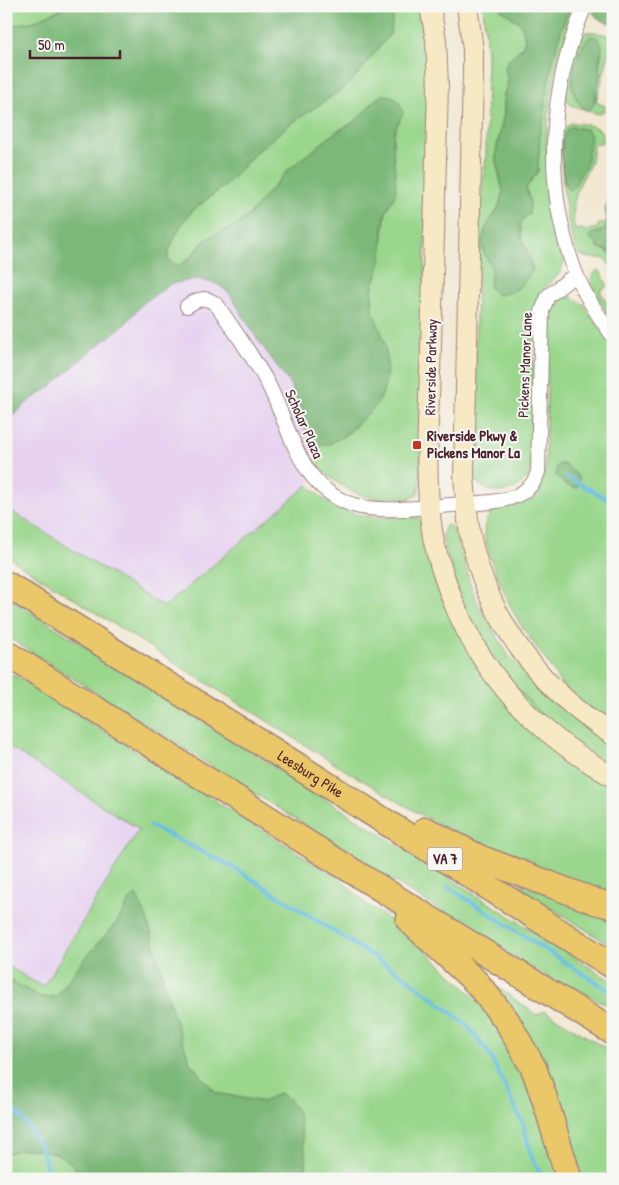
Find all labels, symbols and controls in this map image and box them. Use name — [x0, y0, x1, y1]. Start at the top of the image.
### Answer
scale bar — [30, 28, 120, 60]
text: 50 m — [38, 34, 65, 55]
street label: Pickens Manor Lane — [512, 312, 537, 418]
street label: Riverside Parkway — [419, 319, 442, 415]
street label: Scholar Plaza — [280, 386, 329, 462]
place label: Riverside Pkwy & Pickens Manor La — [427, 425, 520, 463]
marker: Riverside Pkwy & Pickens Manor La — [411, 439, 423, 451]
street label: Leesburg Pike — [274, 745, 348, 803]
road number: VA 7 — [428, 848, 462, 871]

